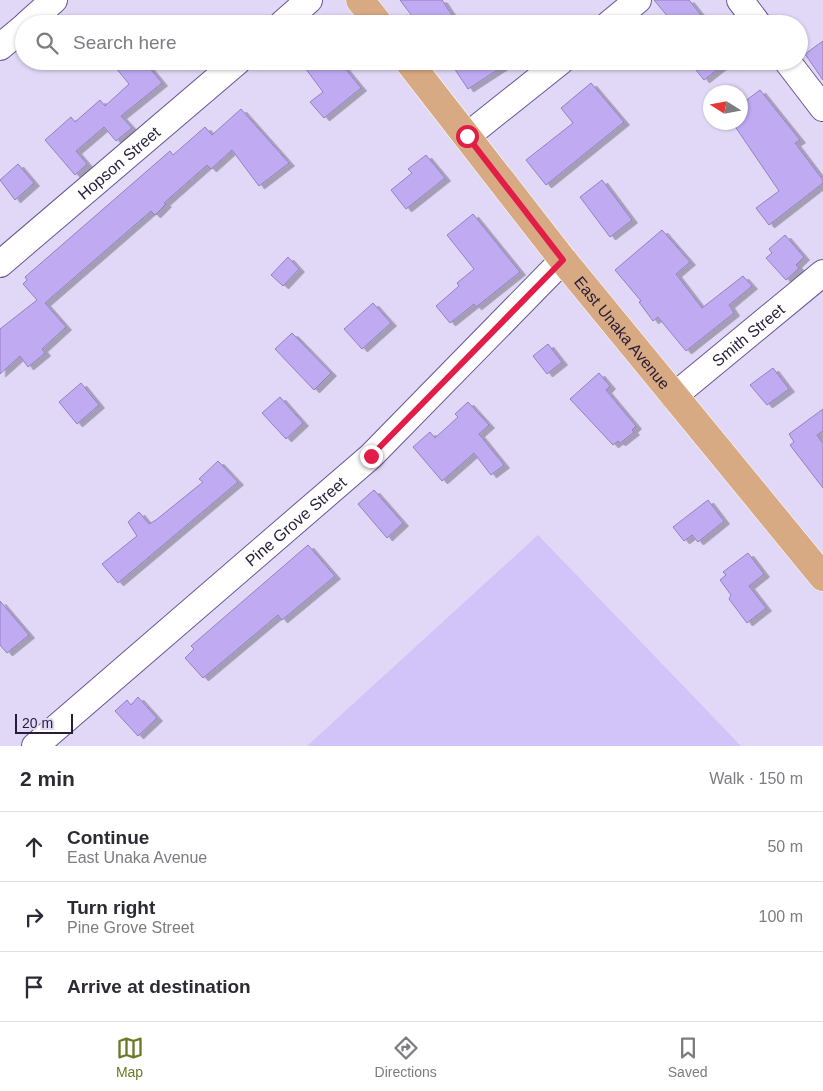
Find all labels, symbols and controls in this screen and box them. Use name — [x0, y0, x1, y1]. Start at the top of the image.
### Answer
search box — [15, 15, 808, 70]
icon: search — [33, 29, 61, 57]
text: Search here — [73, 32, 177, 53]
north arrow — [703, 85, 748, 130]
street label: Hopson Street — [75, 123, 164, 203]
route start — [456, 125, 479, 148]
street label: East Unaka Avenue — [571, 273, 673, 393]
street label: Smith Street — [709, 300, 788, 370]
route end — [360, 445, 383, 468]
street label: Pine Grove Street — [242, 473, 350, 570]
scale bar — [15, 711, 72, 734]
text: 20 m — [22, 715, 53, 731]
text: 2 min — [20, 767, 75, 790]
text: Walk · 150 m — [709, 770, 803, 787]
text: Continue — [67, 827, 149, 848]
icon: ahead — [20, 833, 48, 861]
text: 50 m — [767, 838, 803, 855]
text: East Unaka Avenue — [67, 849, 207, 866]
text: Turn right — [67, 897, 155, 918]
icon: right — [20, 903, 48, 931]
text: 100 m — [759, 908, 803, 925]
text: Pine Grove Street — [67, 919, 194, 936]
icon: arrive — [20, 973, 48, 1001]
text: Arrive at destination — [67, 976, 251, 997]
tab: Map — [116, 1034, 144, 1080]
tab: Directions — [375, 1034, 437, 1080]
tab: Saved — [668, 1034, 707, 1080]

